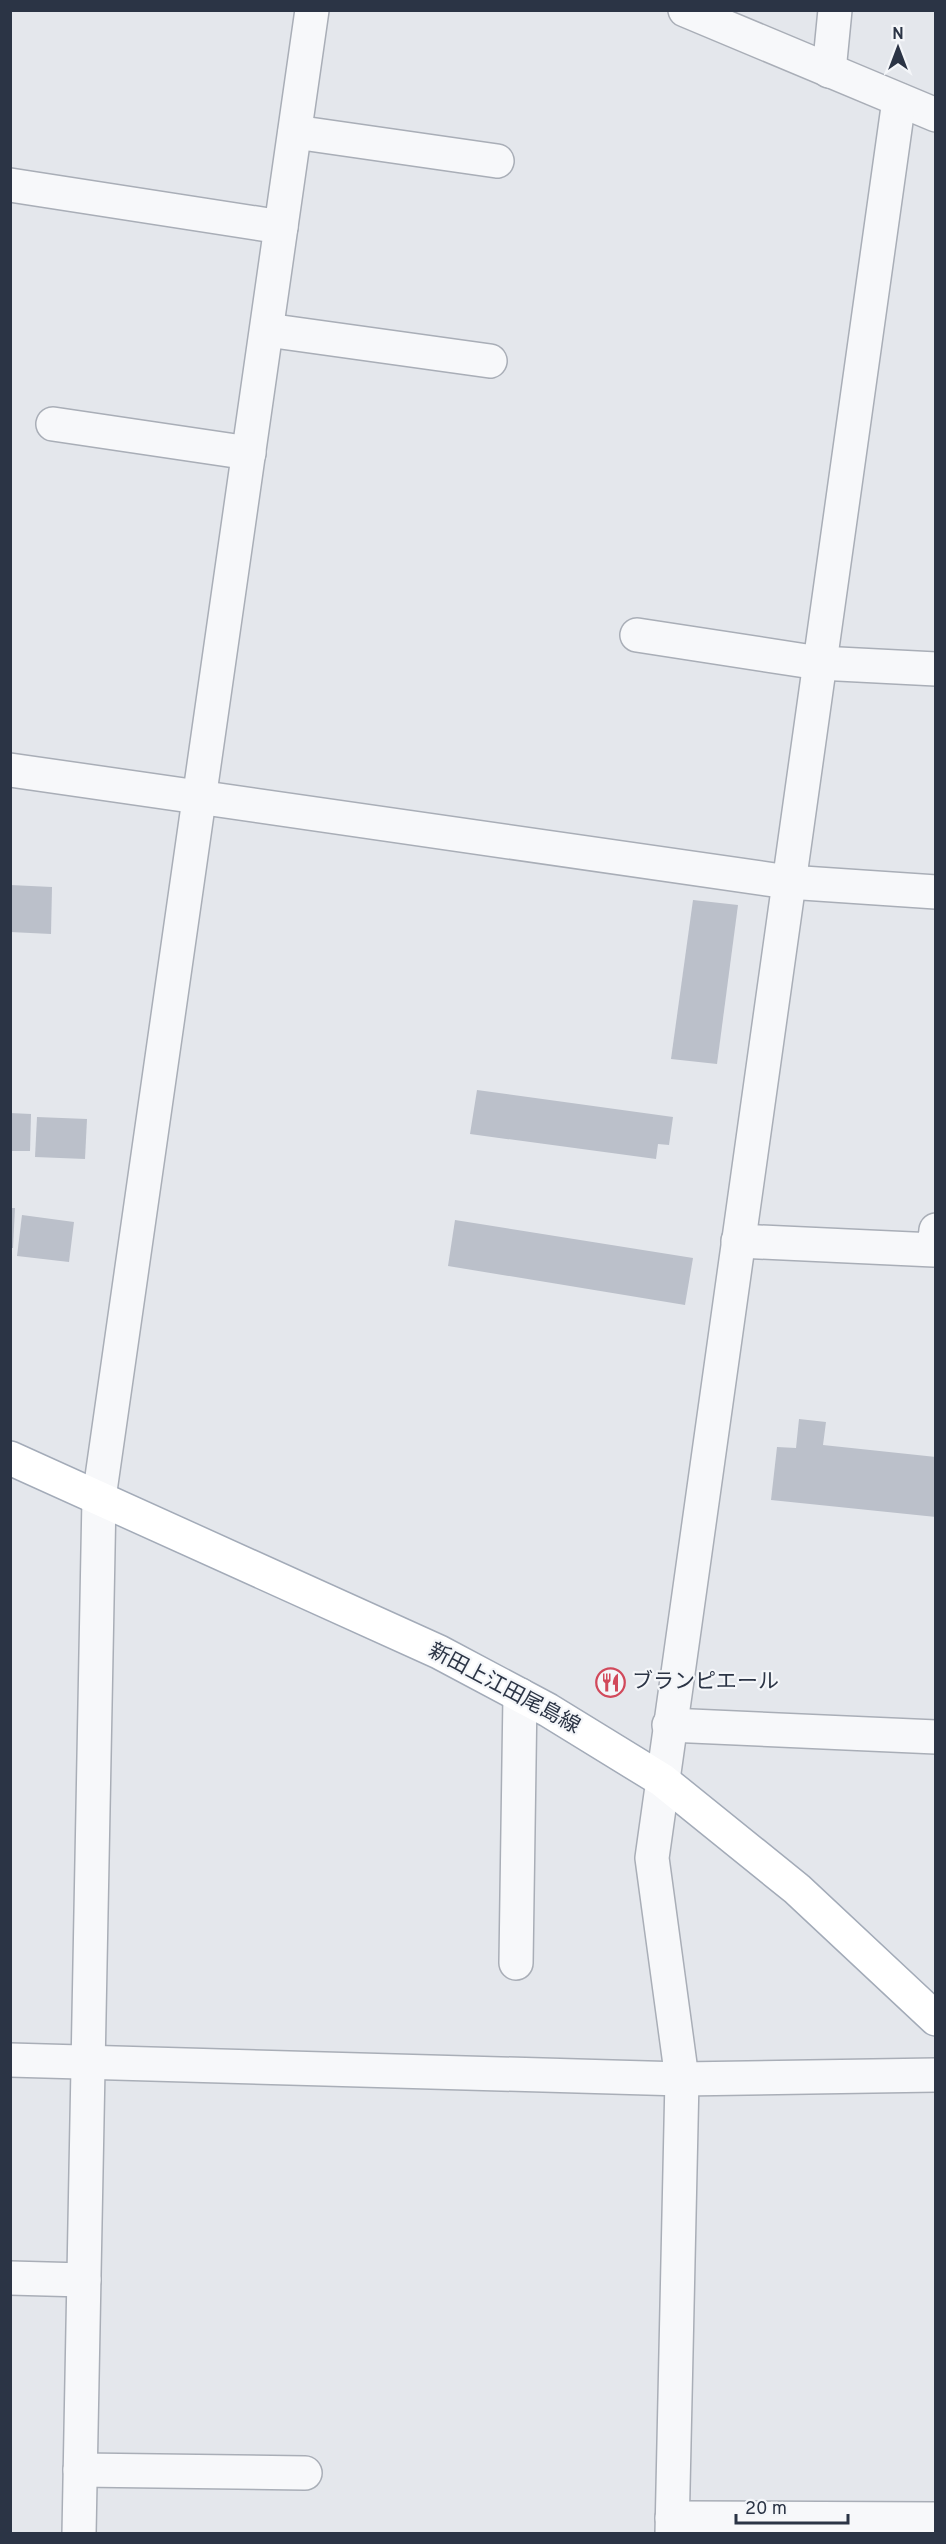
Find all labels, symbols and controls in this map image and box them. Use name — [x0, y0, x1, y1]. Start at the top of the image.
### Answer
north arrow — [868, 18, 928, 78]
text: N — [892, 25, 904, 45]
street label: 新田上江田尾島線 — [423, 1638, 585, 1740]
restaurant icon: ブランピエール — [595, 1666, 627, 1698]
place label: ブランピエール — [632, 1669, 779, 1696]
scale bar — [736, 2487, 848, 2525]
text: 20 m — [745, 2498, 787, 2521]

